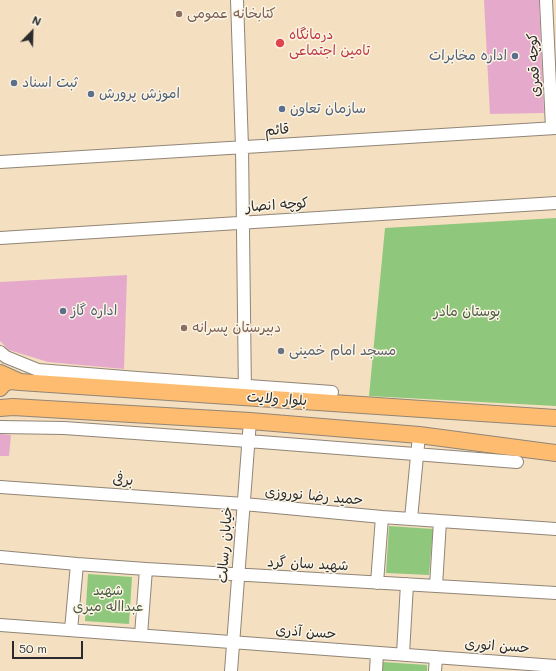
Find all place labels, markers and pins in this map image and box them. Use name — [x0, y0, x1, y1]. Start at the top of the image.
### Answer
place label: کتابخانه عمومی — [187, 6, 276, 22]
marker: کتابخانه عمومی — [174, 9, 184, 19]
place label: درمانگاه تامین اجتماعی — [289, 27, 370, 60]
marker: درمانگاه تامین اجتماعی — [274, 37, 286, 49]
place label: اداره مخابرات — [429, 48, 507, 64]
marker: اداره مخابرات — [510, 51, 520, 61]
place label: ثبت اسناد — [22, 75, 78, 91]
marker: ثبت اسناد — [9, 78, 19, 88]
place label: اموزش پرورش — [99, 86, 180, 102]
marker: اموزش پرورش — [86, 89, 96, 99]
place label: سازمان تعاون — [290, 101, 366, 117]
marker: سازمان تعاون — [277, 104, 287, 114]
place label: اداره گاز — [71, 303, 117, 319]
marker: اداره گاز — [58, 306, 68, 316]
place label: دبیرستان پسرانه — [192, 320, 281, 336]
marker: دبیرستان پسرانه — [179, 323, 189, 333]
place label: مسجد امام خمینی — [289, 343, 396, 359]
marker: مسجد امام خمینی — [276, 346, 286, 356]

